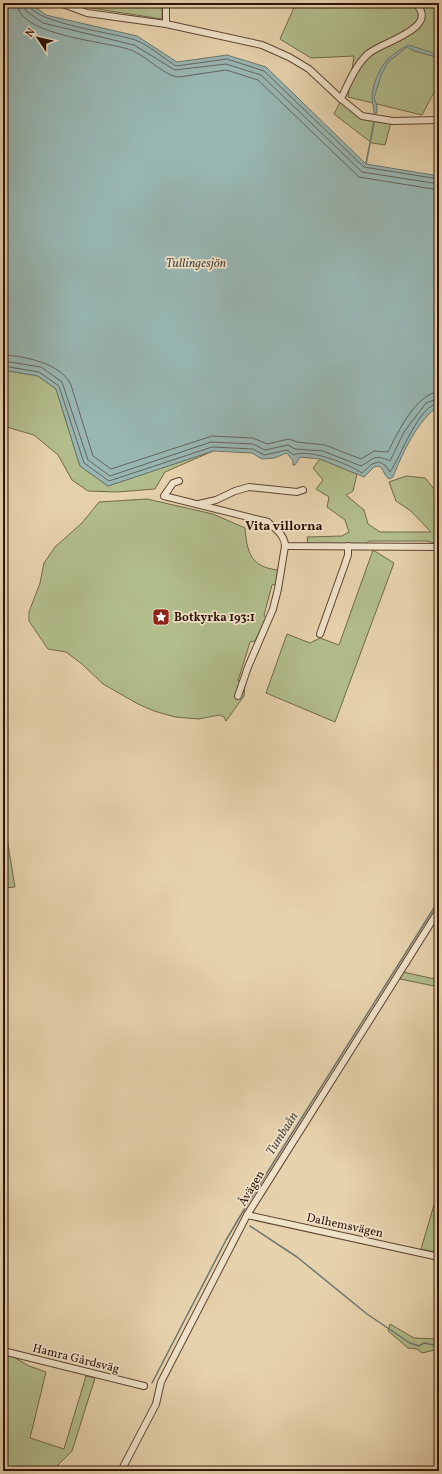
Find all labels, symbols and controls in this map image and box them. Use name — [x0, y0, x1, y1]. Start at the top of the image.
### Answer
north arrow — [18, 18, 58, 58]
text: N — [23, 26, 39, 41]
water label: Tullingesjön — [166, 255, 227, 273]
district label: Vita villorna — [245, 518, 323, 536]
place icon: Botkyrka 193:1 — [151, 607, 171, 627]
place label: Botkyrka 193:1 — [174, 610, 255, 626]
water label: Tumbaån — [262, 1109, 303, 1159]
street label: Åvägen — [234, 1167, 269, 1209]
street label: Dalhemsvägen — [305, 1210, 385, 1242]
street label: Hamra Gårdsväg — [31, 1340, 121, 1377]

